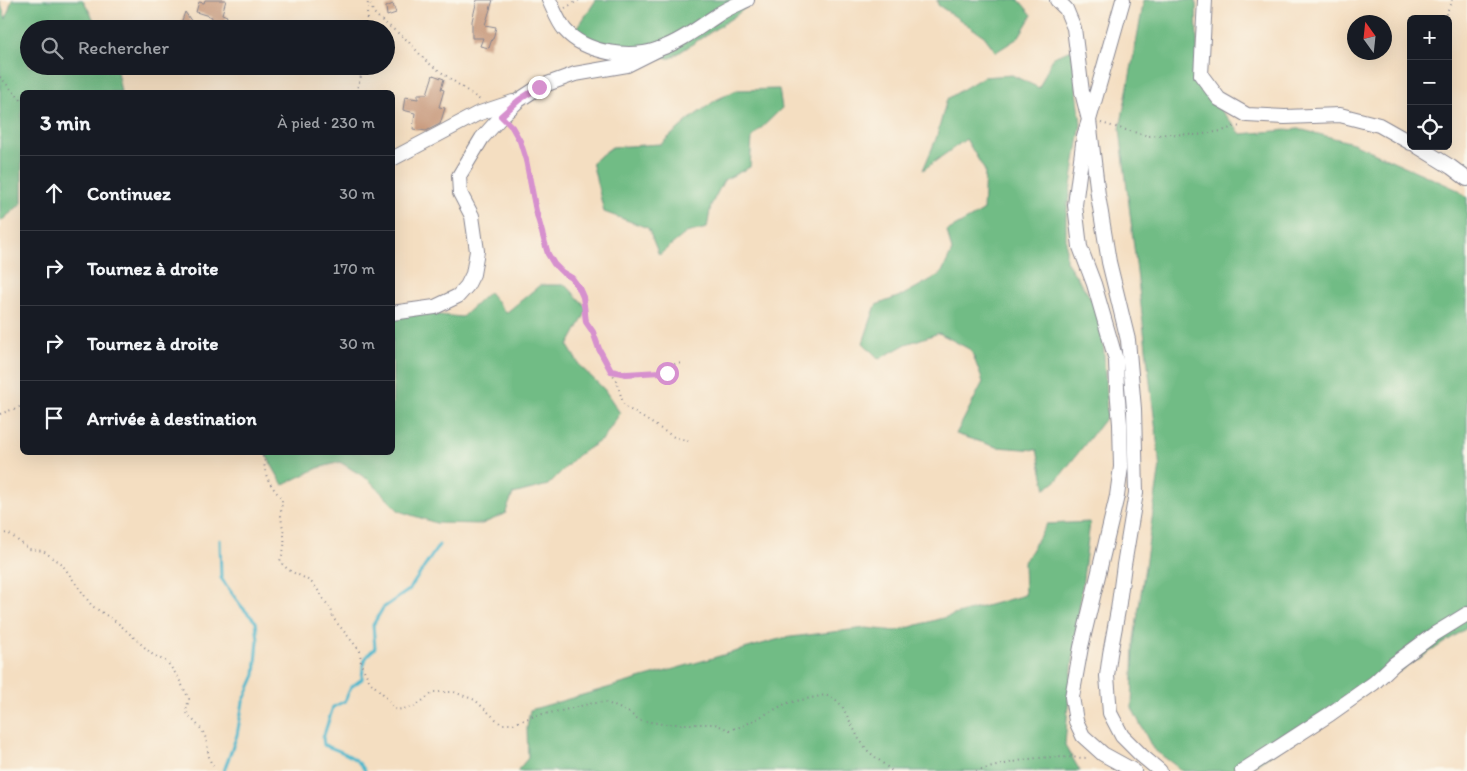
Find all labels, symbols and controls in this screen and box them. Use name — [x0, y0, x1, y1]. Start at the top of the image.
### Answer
north arrow — [1347, 15, 1392, 60]
map controls — [1407, 15, 1452, 150]
button: + — [1407, 15, 1452, 60]
search box — [20, 20, 395, 75]
icon: search — [38, 34, 66, 62]
text: Rechercher — [78, 36, 169, 59]
button: − — [1407, 60, 1452, 105]
route end — [528, 76, 551, 99]
button: locate — [1407, 105, 1452, 150]
text: 3 min — [40, 110, 90, 135]
text: À pied · 230 m — [277, 113, 375, 132]
icon: ahead — [40, 179, 68, 207]
text: Continuez — [87, 182, 171, 205]
text: 30 m — [339, 184, 375, 203]
icon: right — [40, 254, 68, 282]
text: Tournez à droite — [87, 257, 219, 280]
text: 170 m — [333, 259, 375, 278]
icon: right — [40, 329, 68, 357]
text: Tournez à droite — [87, 332, 219, 355]
text: 30 m — [339, 334, 375, 353]
route start — [656, 362, 679, 385]
icon: arrive — [40, 404, 68, 432]
text: Arrivée à destination — [87, 407, 257, 430]

